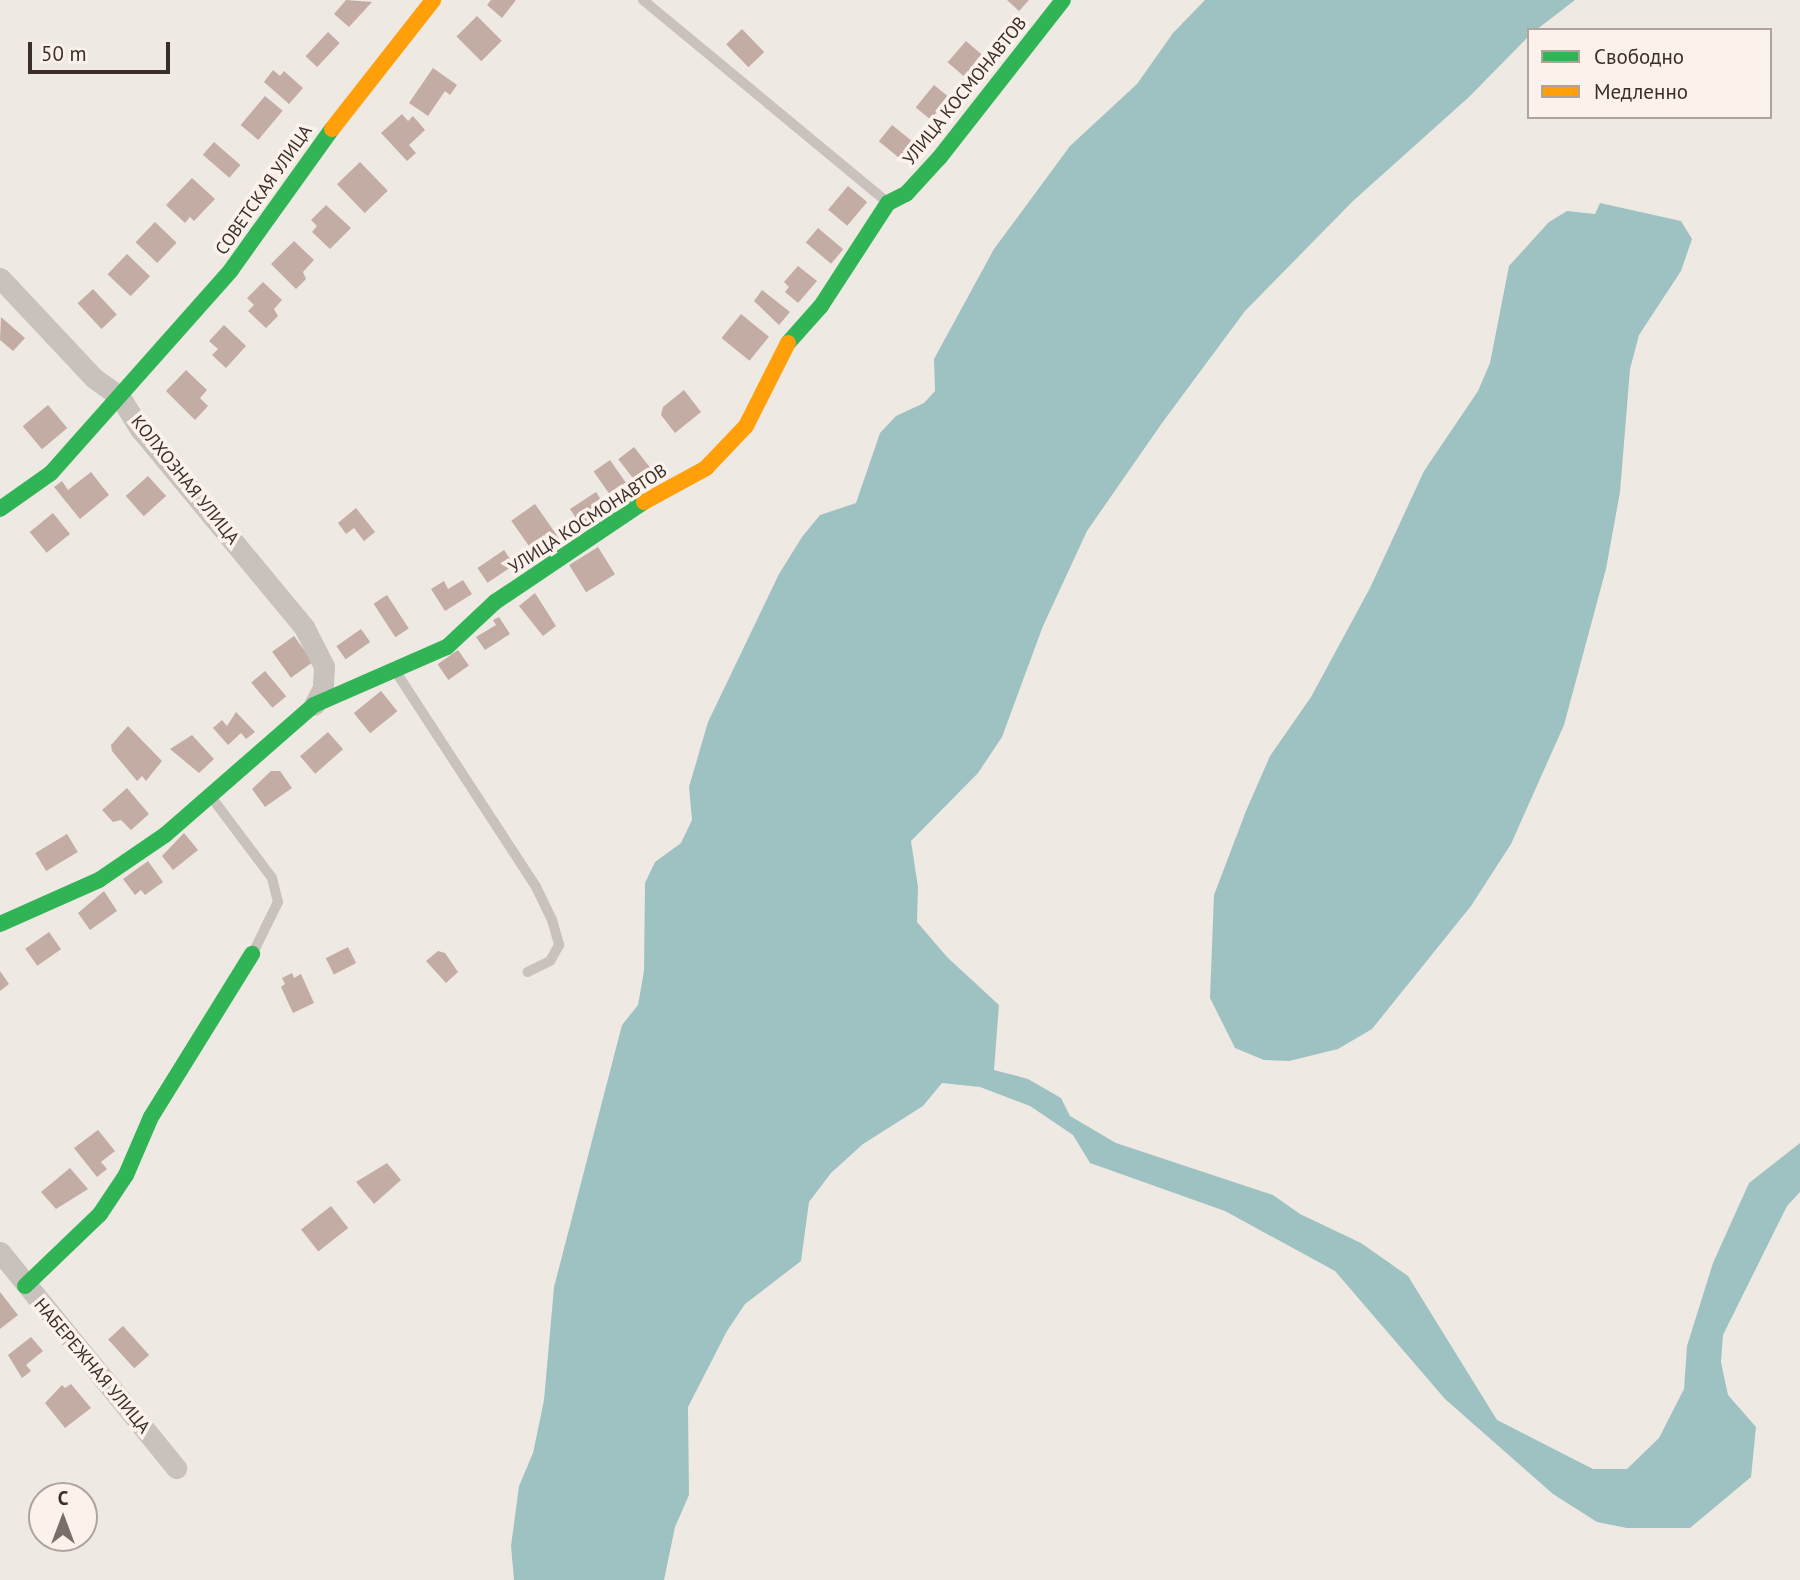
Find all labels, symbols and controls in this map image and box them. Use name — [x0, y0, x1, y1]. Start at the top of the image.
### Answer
street label: УЛИЦА КОСМОНАВТОВ — [898, 12, 1032, 170]
scale bar — [32, 28, 173, 72]
legend — [1527, 28, 1772, 119]
text: 50 m — [41, 40, 87, 67]
text: Свободно — [1594, 43, 1684, 70]
text: Медленно — [1594, 78, 1688, 105]
street label: СОВЕТСКАЯ УЛИЦА — [211, 121, 317, 259]
street label: КОЛХОЗНАЯ УЛИЦА — [126, 411, 244, 549]
street label: УЛИЦА КОСМОНАВТОВ — [505, 460, 671, 578]
street label: НАБЕРЕЖНАЯ УЛИЦА — [29, 1294, 155, 1438]
north arrow — [28, 1482, 98, 1552]
text: С — [58, 1486, 68, 1510]

